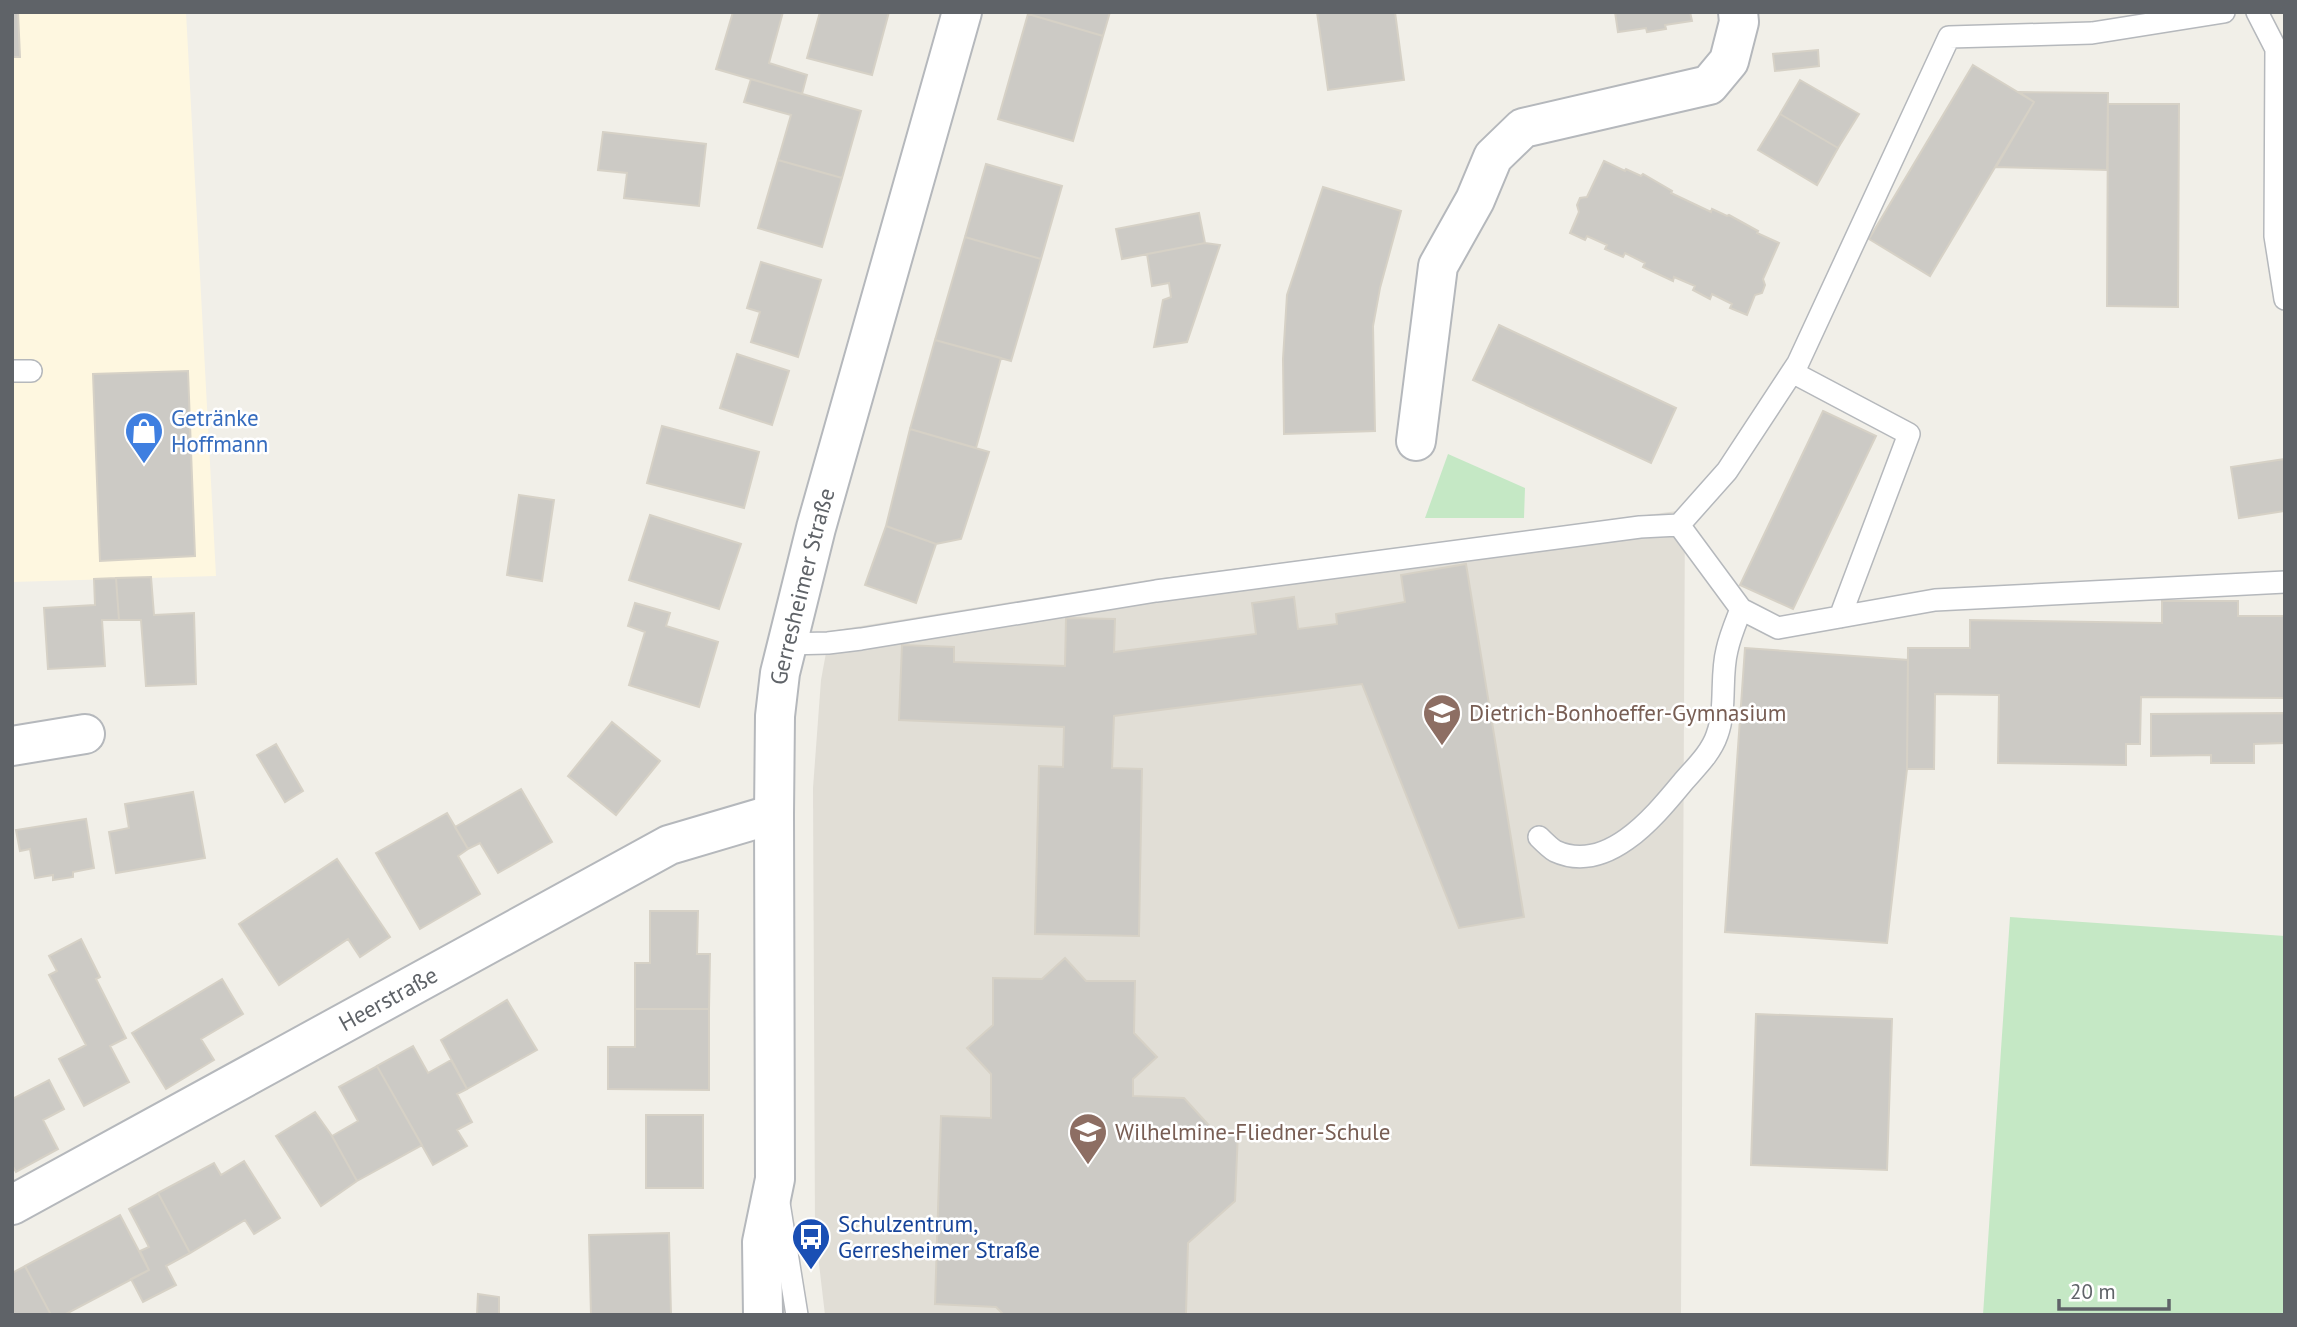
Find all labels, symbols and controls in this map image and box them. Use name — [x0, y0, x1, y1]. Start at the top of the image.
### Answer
place label: Getränke Hoffmann — [171, 403, 268, 458]
shop icon: Getränke Hoffmann — [123, 410, 165, 465]
street label: Gerresheimer Straße — [764, 484, 841, 686]
school or university icon: Dietrich-Bonhoeffer-Gymnasium — [1421, 692, 1463, 747]
place label: Dietrich-Bonhoeffer-Gymnasium — [1469, 698, 1786, 727]
street label: Heerstraße — [333, 960, 443, 1037]
school or university icon: Wilhelmine-Fliedner-Schule — [1067, 1111, 1109, 1166]
place label: Wilhelmine-Fliedner-Schule — [1115, 1117, 1390, 1146]
place label: Schulzentrum, Gerresheimer Straße — [838, 1209, 1040, 1264]
bus stop icon: Schulzentrum, Gerresheimer Straße — [790, 1216, 832, 1271]
scale bar — [2059, 1268, 2169, 1312]
text: 20 m — [2070, 1278, 2116, 1305]

